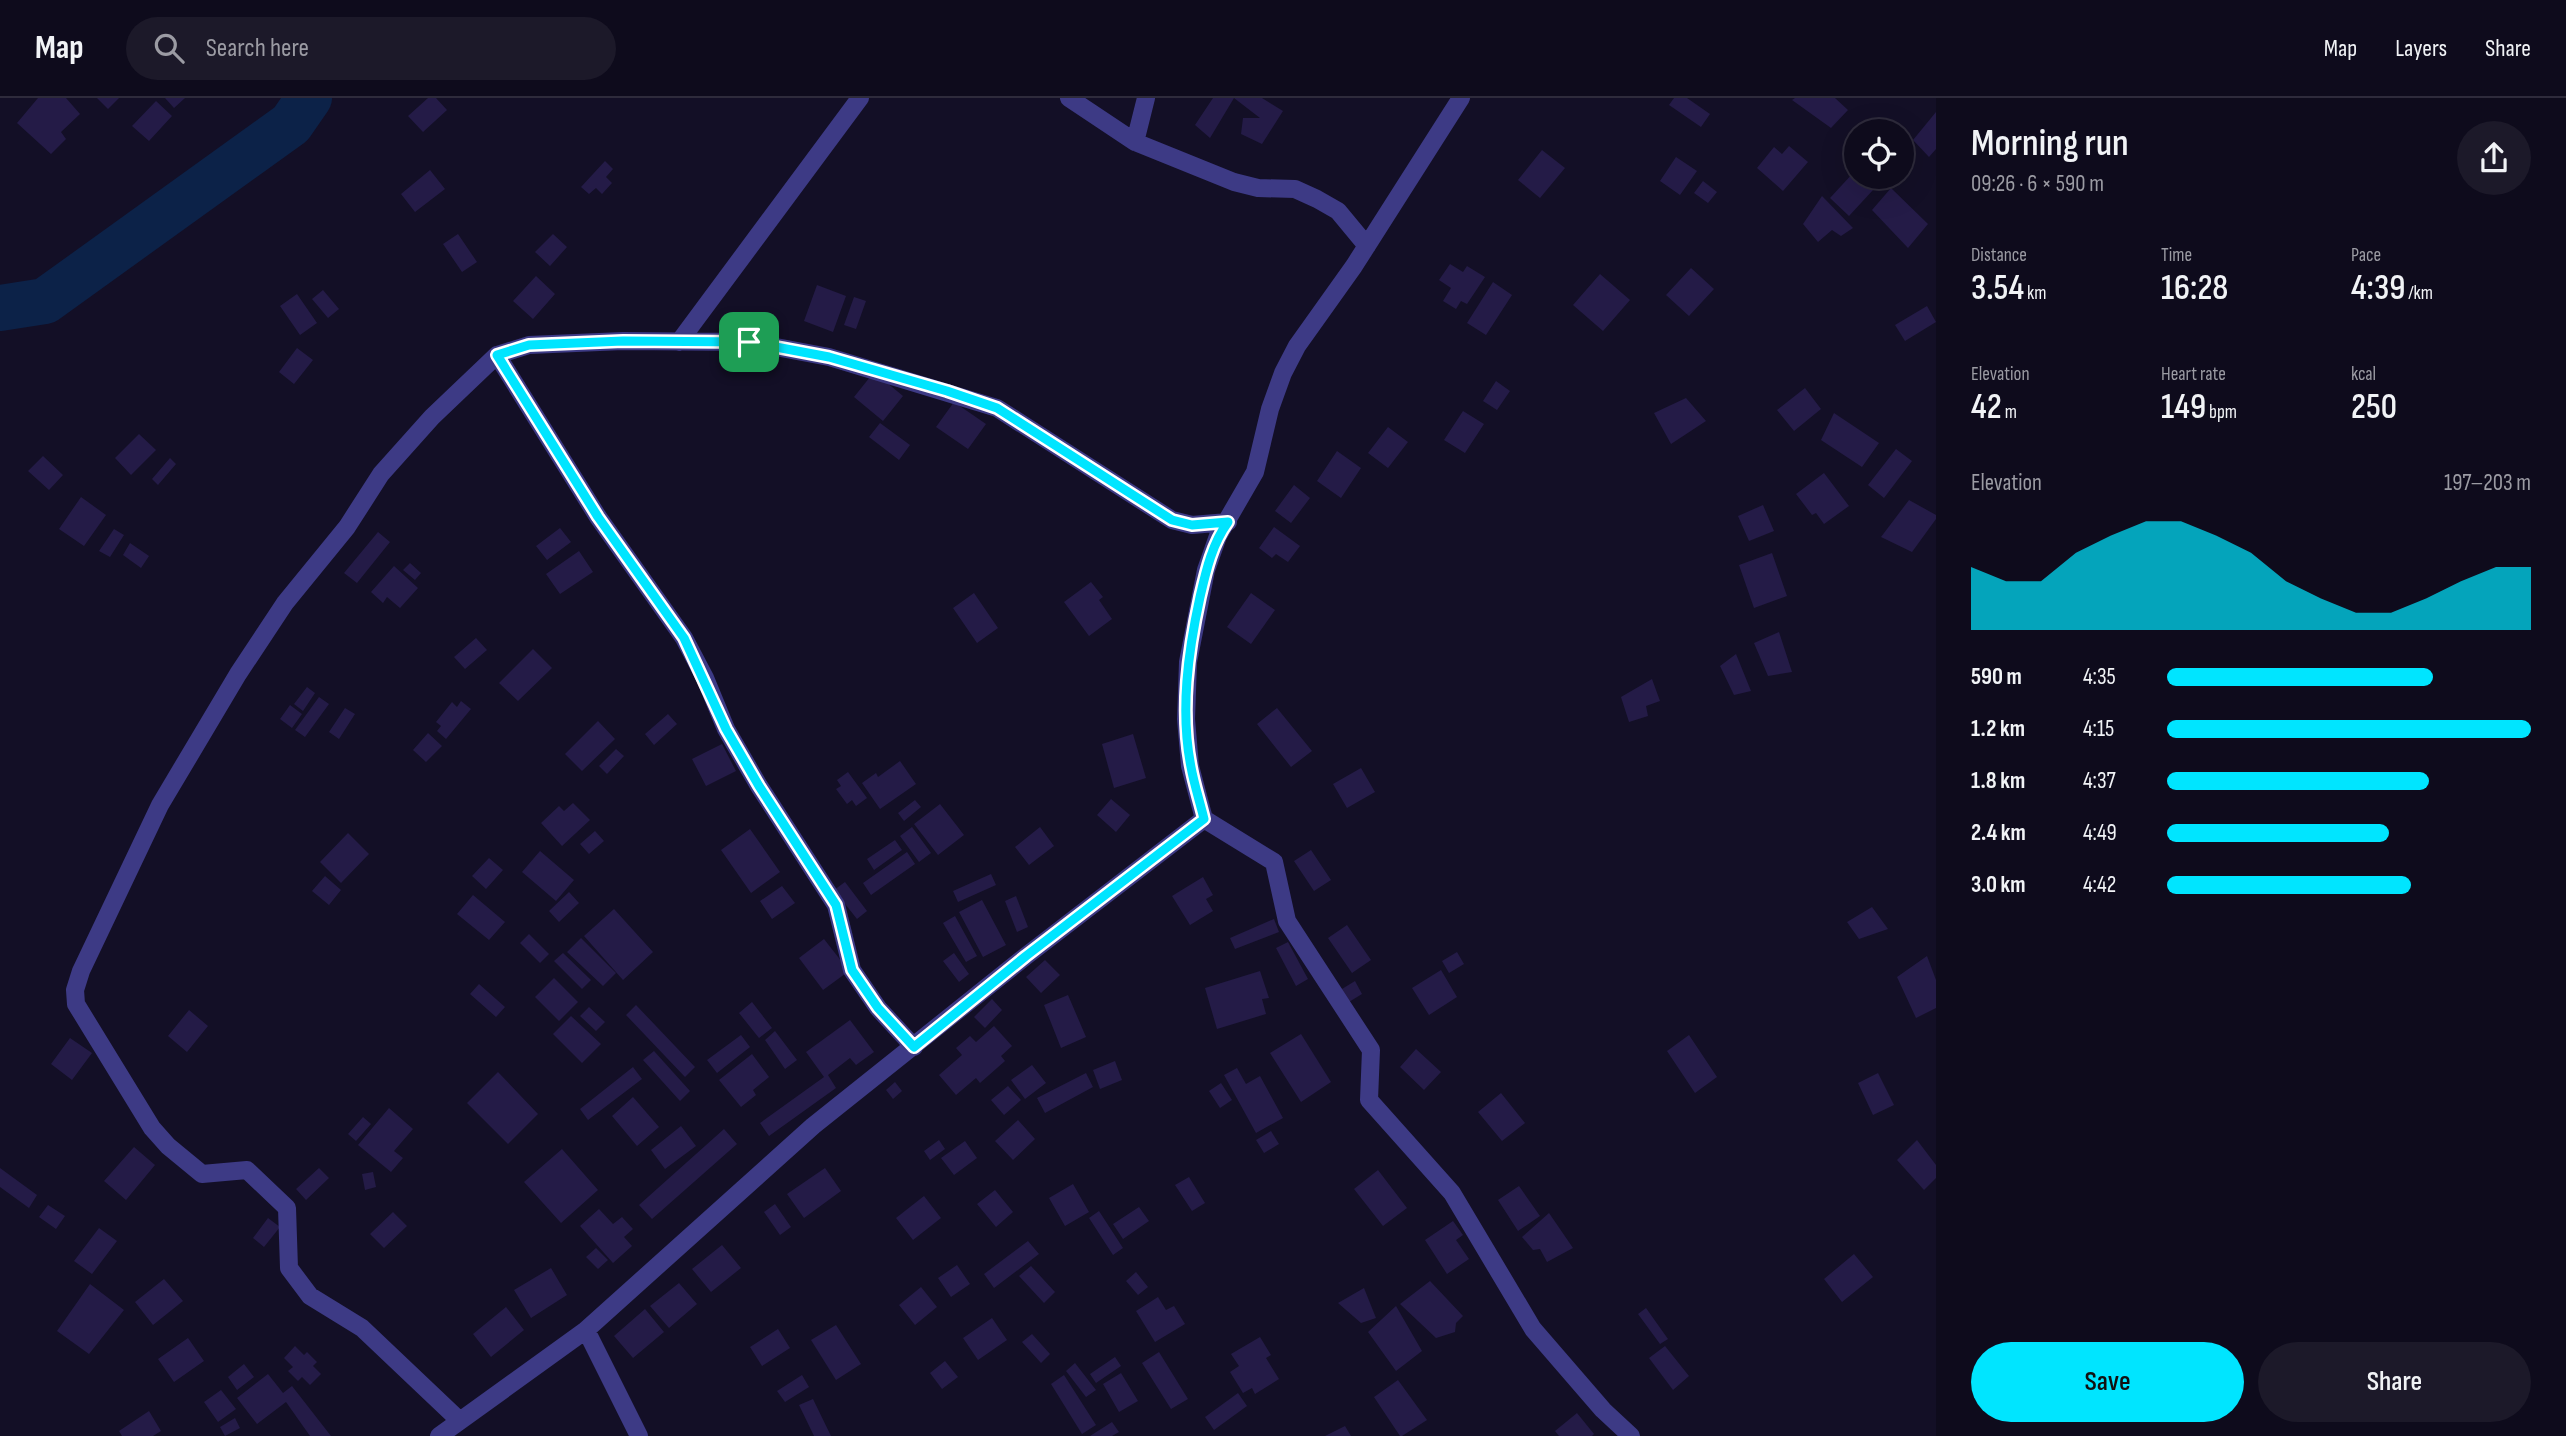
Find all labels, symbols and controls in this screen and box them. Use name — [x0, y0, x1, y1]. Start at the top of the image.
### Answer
search box — [126, 17, 616, 80]
text: Map — [35, 28, 84, 68]
icon: search — [150, 29, 188, 67]
text: Search here — [206, 33, 309, 64]
text: Map — [2324, 34, 2357, 63]
text: Layers — [2395, 34, 2447, 63]
text: Share — [2485, 34, 2531, 63]
map controls — [1844, 119, 1914, 189]
button: locate — [1844, 119, 1914, 189]
text: Morning run — [1971, 121, 2129, 166]
button: share — [2457, 121, 2531, 195]
text: 09:26 · 6 × 590 m — [1971, 170, 2104, 198]
text: Distance — [1971, 244, 2027, 267]
text: Time — [2161, 244, 2192, 267]
text: Pace — [2351, 244, 2381, 267]
text: 3.54 — [1971, 267, 2024, 310]
text: 16:28 — [2161, 267, 2228, 310]
text: 4:39 — [2351, 267, 2405, 310]
text: km — [2024, 282, 2047, 305]
text: /km — [2405, 282, 2433, 305]
pin — [719, 312, 779, 372]
icon: arrive — [730, 323, 768, 361]
text: Elevation — [1971, 363, 2030, 386]
text: Heart rate — [2161, 363, 2226, 386]
text: kcal — [2351, 363, 2376, 386]
text: 42 — [1971, 386, 2002, 429]
text: 149 — [2161, 386, 2206, 429]
text: 250 — [2351, 386, 2397, 429]
text: m — [2002, 401, 2017, 424]
text: bpm — [2206, 401, 2237, 424]
text: Elevation — [1971, 469, 2042, 497]
text: 197–203 m — [2444, 469, 2531, 497]
text: 590 m — [1971, 663, 2022, 691]
text: 4:35 — [2083, 663, 2116, 691]
text: 1.2 km — [1971, 715, 2025, 743]
text: 4:15 — [2083, 715, 2114, 743]
text: 1.8 km — [1971, 767, 2025, 795]
text: 4:37 — [2083, 767, 2116, 795]
text: 2.4 km — [1971, 819, 2026, 847]
text: 4:49 — [2083, 819, 2117, 847]
text: 3.0 km — [1971, 871, 2026, 899]
text: 4:42 — [2083, 871, 2116, 899]
button: Save — [1971, 1342, 2244, 1422]
button: Share — [2258, 1342, 2531, 1422]

